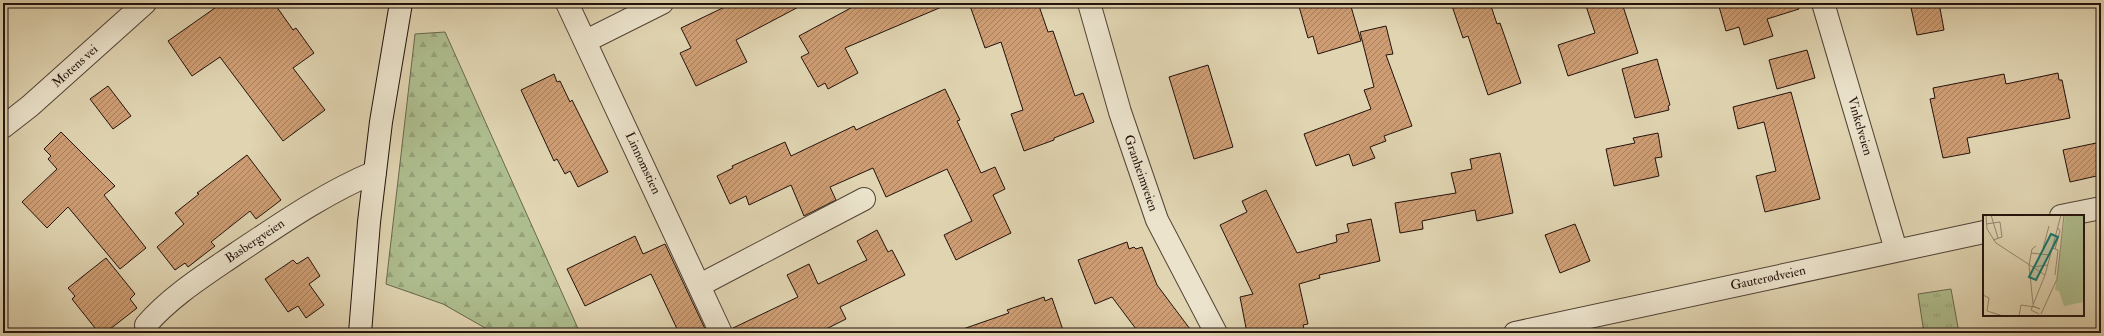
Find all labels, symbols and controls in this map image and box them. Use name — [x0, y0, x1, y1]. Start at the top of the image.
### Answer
street label: Motens vei — [49, 41, 102, 91]
street label: Vinkelveien — [1844, 95, 1876, 158]
street label: Linnomstien — [622, 129, 664, 197]
street label: Granheimveien — [1120, 133, 1162, 214]
street label: Basbergveien — [222, 215, 288, 267]
inset map — [1983, 215, 2084, 316]
street label: Gauterødveien — [1729, 262, 1807, 294]

